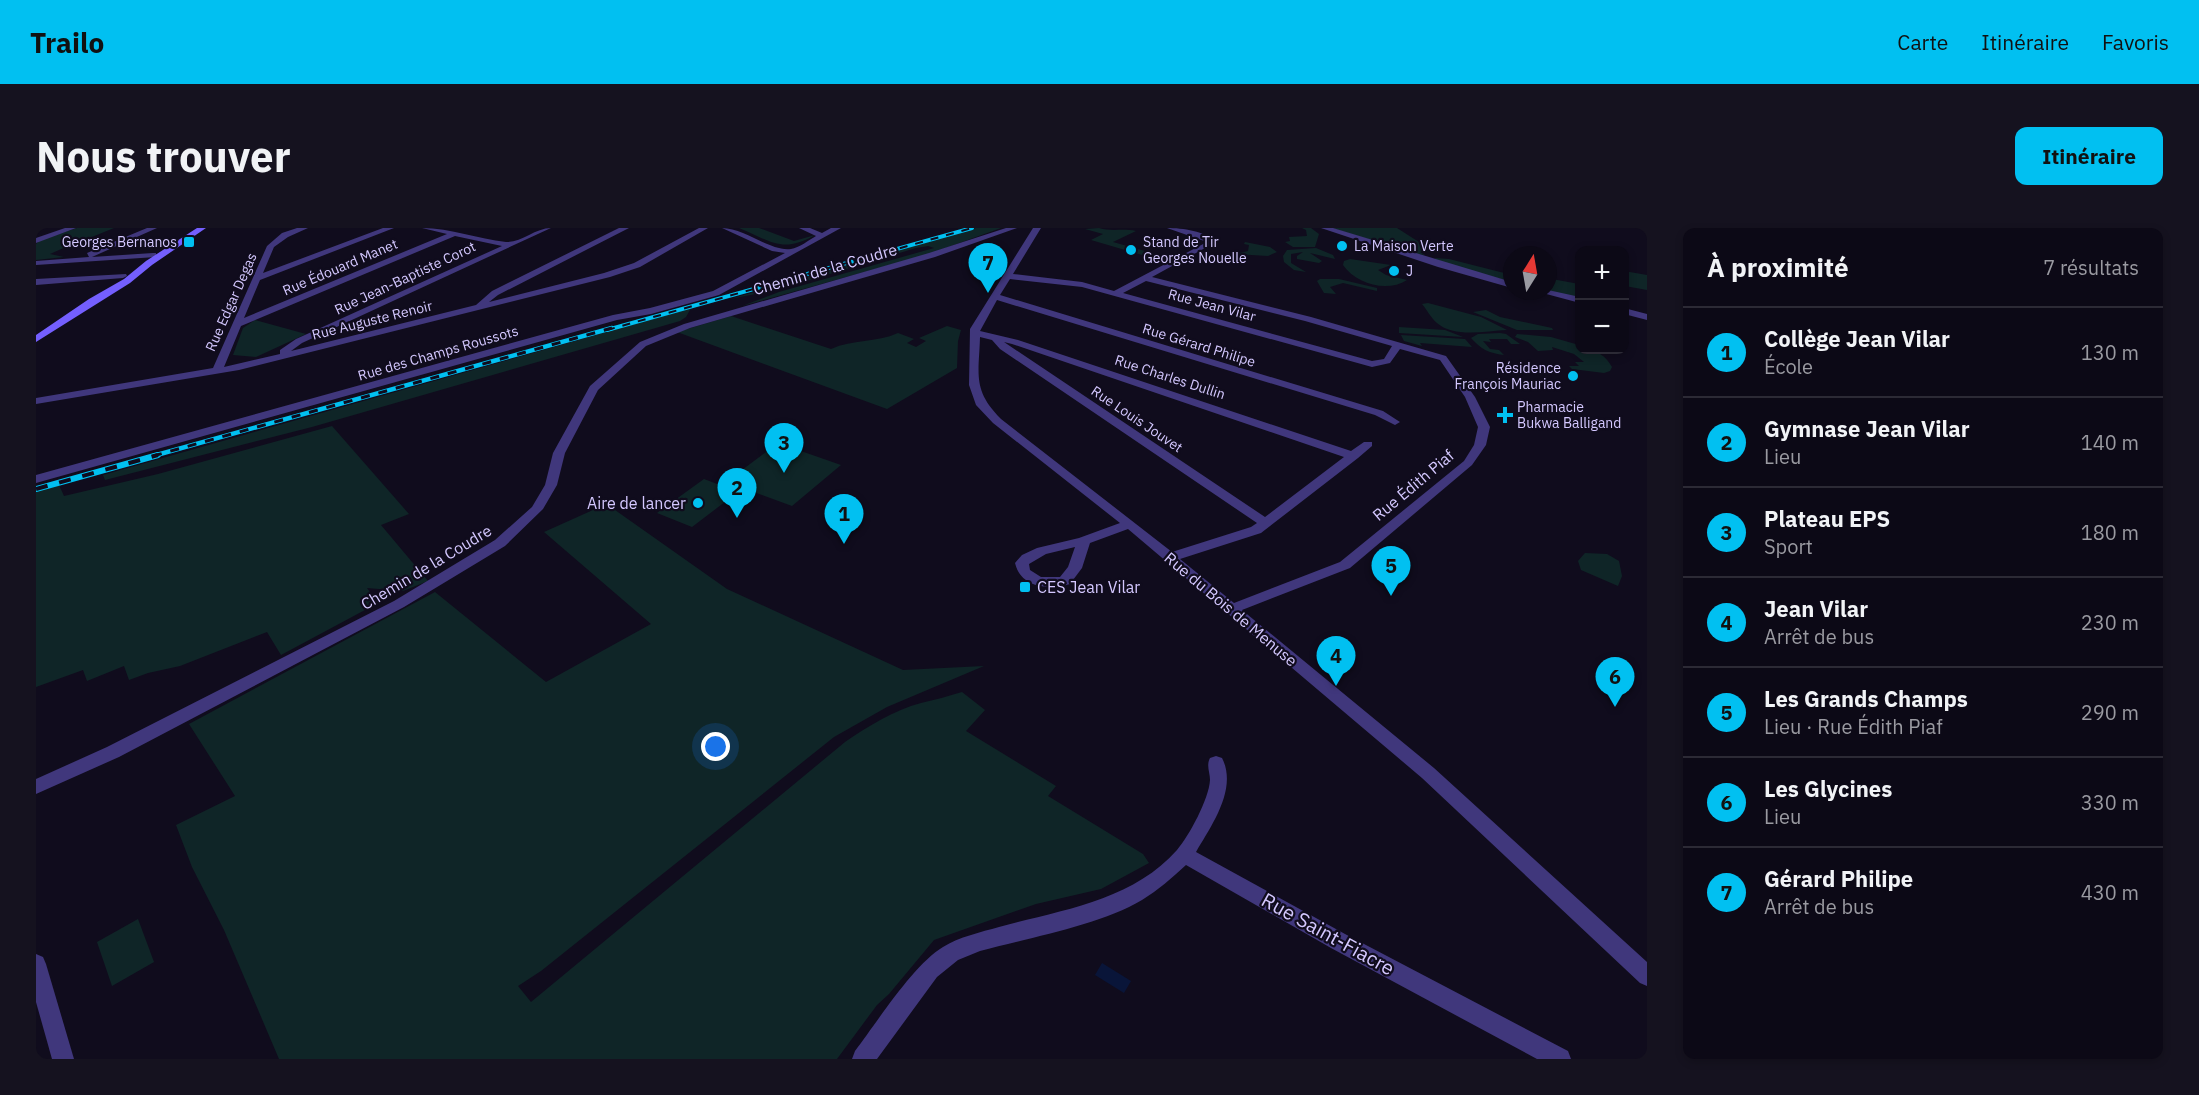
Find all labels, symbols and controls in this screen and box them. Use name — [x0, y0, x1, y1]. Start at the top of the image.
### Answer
text: Trailo — [30, 24, 104, 61]
text: Carte — [1897, 28, 1948, 56]
text: Itinéraire — [1981, 28, 2069, 56]
text: Favoris — [2102, 28, 2169, 56]
button: Itinéraire — [2015, 127, 2163, 185]
text: Nous trouver — [36, 129, 291, 184]
place label: Georges Bernanos — [62, 233, 177, 251]
place label: Stand de Tir Georges Nouelle — [1143, 233, 1247, 267]
street label: Rue Édouard Manet — [279, 234, 400, 299]
marker: Georges Bernanos — [182, 235, 196, 249]
street label: Rue Jean-Baptiste Corot — [332, 237, 479, 319]
place label: La Maison Verte — [1354, 237, 1454, 255]
street label: Chemin de la Coudre — [751, 239, 900, 299]
marker: La Maison Verte — [1335, 239, 1349, 253]
marker: Stand de Tir Georges Nouelle — [1124, 243, 1138, 257]
pin: 7 — [968, 244, 1008, 293]
north arrow — [1503, 246, 1557, 300]
map controls — [1575, 246, 1629, 354]
button: + — [1575, 246, 1629, 300]
street label: Rue Edgar Degas — [201, 250, 261, 354]
text: À proximité — [1707, 250, 1849, 284]
text: 7 résultats — [2043, 254, 2139, 281]
place label: J — [1406, 262, 1413, 280]
marker: J — [1387, 264, 1401, 278]
street label: Rue Jean Vilar — [1166, 285, 1258, 325]
street label: Rue Auguste Renoir — [310, 296, 434, 344]
button: − — [1575, 300, 1629, 354]
street label: Rue Gérard Philipe — [1140, 319, 1258, 371]
street label: Rue des Champs Roussots — [356, 321, 520, 385]
text: Collège Jean Vilar — [1764, 324, 1950, 353]
text: 1 — [1721, 339, 1733, 366]
text: 130 m — [2081, 339, 2139, 366]
street label: Rue Charles Dullin — [1112, 351, 1228, 403]
text: École — [1764, 353, 1813, 380]
place label: Résidence François Mauriac — [1455, 359, 1561, 393]
marker: Résidence François Mauriac — [1566, 369, 1580, 383]
street label: Rue Louis Jouvet — [1088, 382, 1186, 456]
place label: Pharmacie Bukwa Balligand — [1517, 398, 1621, 432]
marker: Pharmacie Bukwa Balligand — [1498, 408, 1512, 422]
text: Gymnase Jean Vilar — [1764, 414, 1970, 443]
pin: 3 — [764, 424, 804, 473]
text: 2 — [1721, 429, 1733, 456]
text: 140 m — [2081, 429, 2139, 456]
text: Lieu — [1764, 443, 1801, 470]
street label: Rue Édith Piaf — [1368, 444, 1458, 525]
pin: 2 — [718, 468, 756, 518]
place label: Aire de lancer — [587, 493, 686, 513]
pin: 1 — [824, 494, 864, 544]
marker: Aire de lancer — [691, 496, 705, 510]
text: Plateau EPS — [1764, 504, 1890, 533]
text: 3 — [1721, 519, 1733, 546]
text: 180 m — [2081, 519, 2139, 546]
street label: Chemin de la Coudre — [357, 520, 495, 614]
text: Sport — [1764, 533, 1813, 560]
pin: 5 — [1372, 546, 1410, 596]
street label: Rue du Bois de Menuse — [1160, 548, 1302, 671]
place label: CES Jean Vilar — [1037, 577, 1140, 597]
marker: CES Jean Vilar — [1018, 580, 1032, 594]
text: Jean Vilar — [1764, 594, 1868, 623]
text: 4 — [1721, 609, 1733, 636]
text: 230 m — [2081, 609, 2139, 636]
text: Arrêt de bus — [1764, 623, 1874, 650]
pin: 4 — [1316, 636, 1356, 686]
pin: 6 — [1596, 658, 1634, 707]
text: Les Grands Champs — [1764, 684, 1968, 713]
text: 5 — [1721, 699, 1733, 726]
text: 290 m — [2081, 699, 2139, 726]
text: Lieu · Rue Édith Piaf — [1764, 713, 1943, 740]
your location — [701, 732, 730, 761]
text: Les Glycines — [1764, 774, 1892, 803]
text: 6 — [1721, 789, 1733, 816]
text: 330 m — [2081, 789, 2139, 816]
text: Lieu — [1764, 803, 1801, 830]
text: Gérard Philipe — [1764, 864, 1913, 893]
text: 7 — [1721, 879, 1733, 906]
text: 430 m — [2081, 879, 2139, 906]
street label: Rue Saint-Fiacre — [1257, 886, 1400, 981]
text: Arrêt de bus — [1764, 893, 1874, 920]

